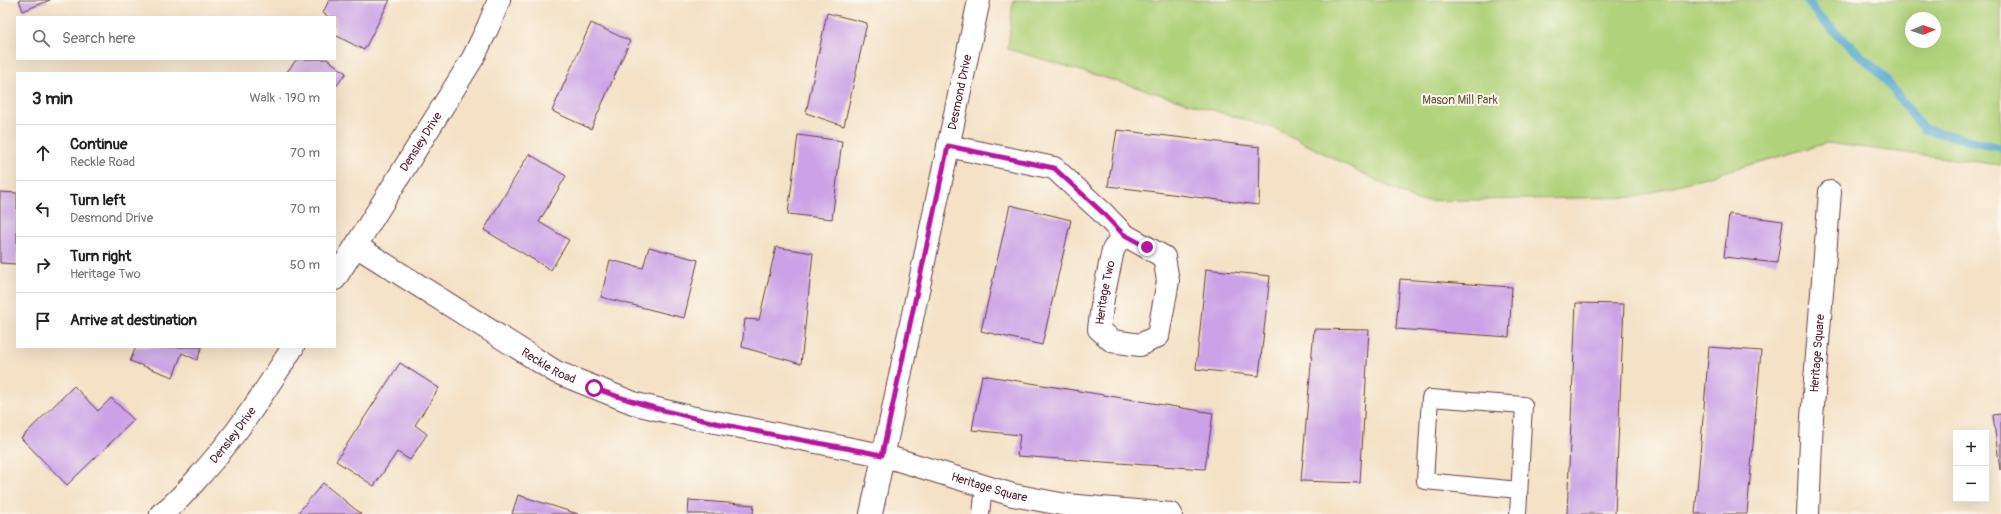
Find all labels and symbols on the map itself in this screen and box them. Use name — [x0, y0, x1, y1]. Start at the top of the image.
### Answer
north arrow — [1905, 12, 1941, 48]
street label: Desmond Drive — [945, 53, 975, 131]
park label: Mason Mill Park — [1422, 93, 1498, 108]
street label: Densley Drive — [397, 109, 445, 174]
route end — [1138, 238, 1156, 256]
street label: Heritage Two — [1093, 259, 1119, 326]
street label: Heritage Square — [1807, 313, 1828, 393]
street label: Reckle Road — [518, 345, 578, 387]
route start — [585, 379, 603, 397]
street label: Densley Drive — [207, 404, 260, 467]
street label: Heritage Square — [949, 470, 1029, 506]

